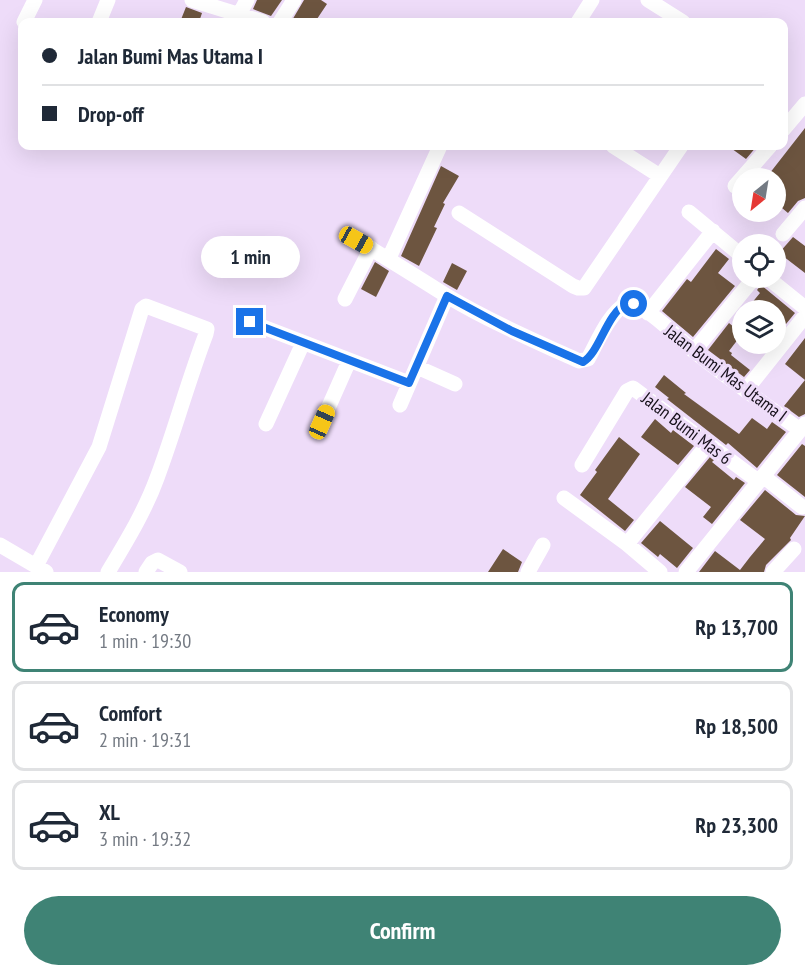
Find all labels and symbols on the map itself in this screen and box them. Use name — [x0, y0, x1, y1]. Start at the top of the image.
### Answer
north arrow — [732, 168, 786, 222]
car — [336, 223, 376, 257]
callout: 1 min — [200, 235, 300, 277]
route start — [620, 290, 647, 317]
route end — [236, 308, 263, 335]
street label: Jalan Bumi Mas Utama I — [659, 319, 792, 427]
street label: Jalan Bumi Mas 6 — [637, 386, 737, 469]
car — [306, 402, 338, 442]

